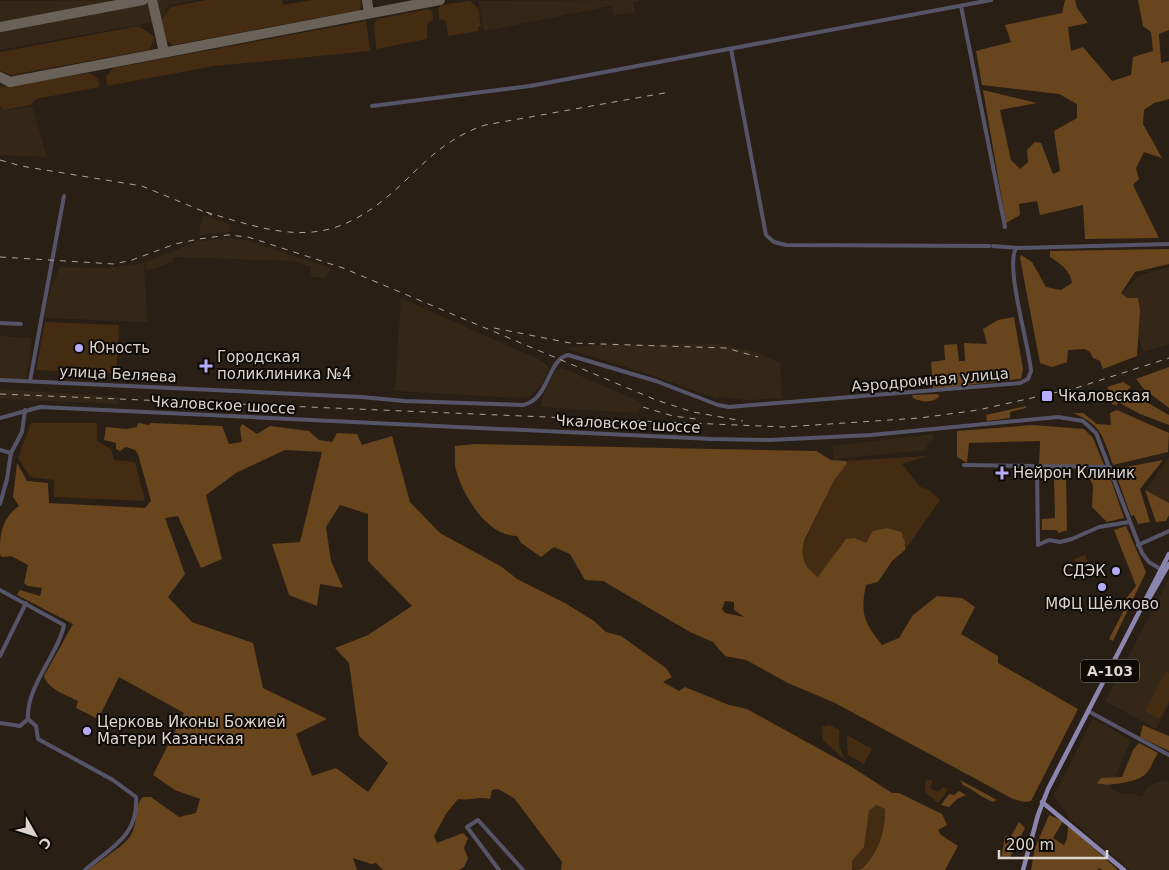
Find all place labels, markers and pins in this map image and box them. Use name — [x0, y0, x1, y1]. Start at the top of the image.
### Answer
place label: Юность — [89, 339, 150, 357]
marker: Юность — [73, 342, 85, 354]
place label: Городская поликлиника №4 — [217, 348, 351, 383]
marker: Городская поликлиника №4 — [199, 359, 213, 373]
place label: Чкаловская — [1058, 387, 1150, 405]
marker: Чкаловская — [1040, 389, 1054, 403]
place label: Нейрон Клиник — [1013, 464, 1135, 482]
marker: Нейрон Клиник — [995, 466, 1009, 480]
place label: СДЭК — [1063, 562, 1106, 580]
marker: СДЭК — [1110, 565, 1122, 577]
marker: МФЦ Щёлково — [1096, 581, 1108, 593]
place label: МФЦ Щёлково — [1045, 595, 1159, 613]
place label: Церковь Иконы Божией Матери Казанская — [97, 713, 286, 748]
marker: Церковь Иконы Божией Матери Казанская — [81, 725, 93, 737]

